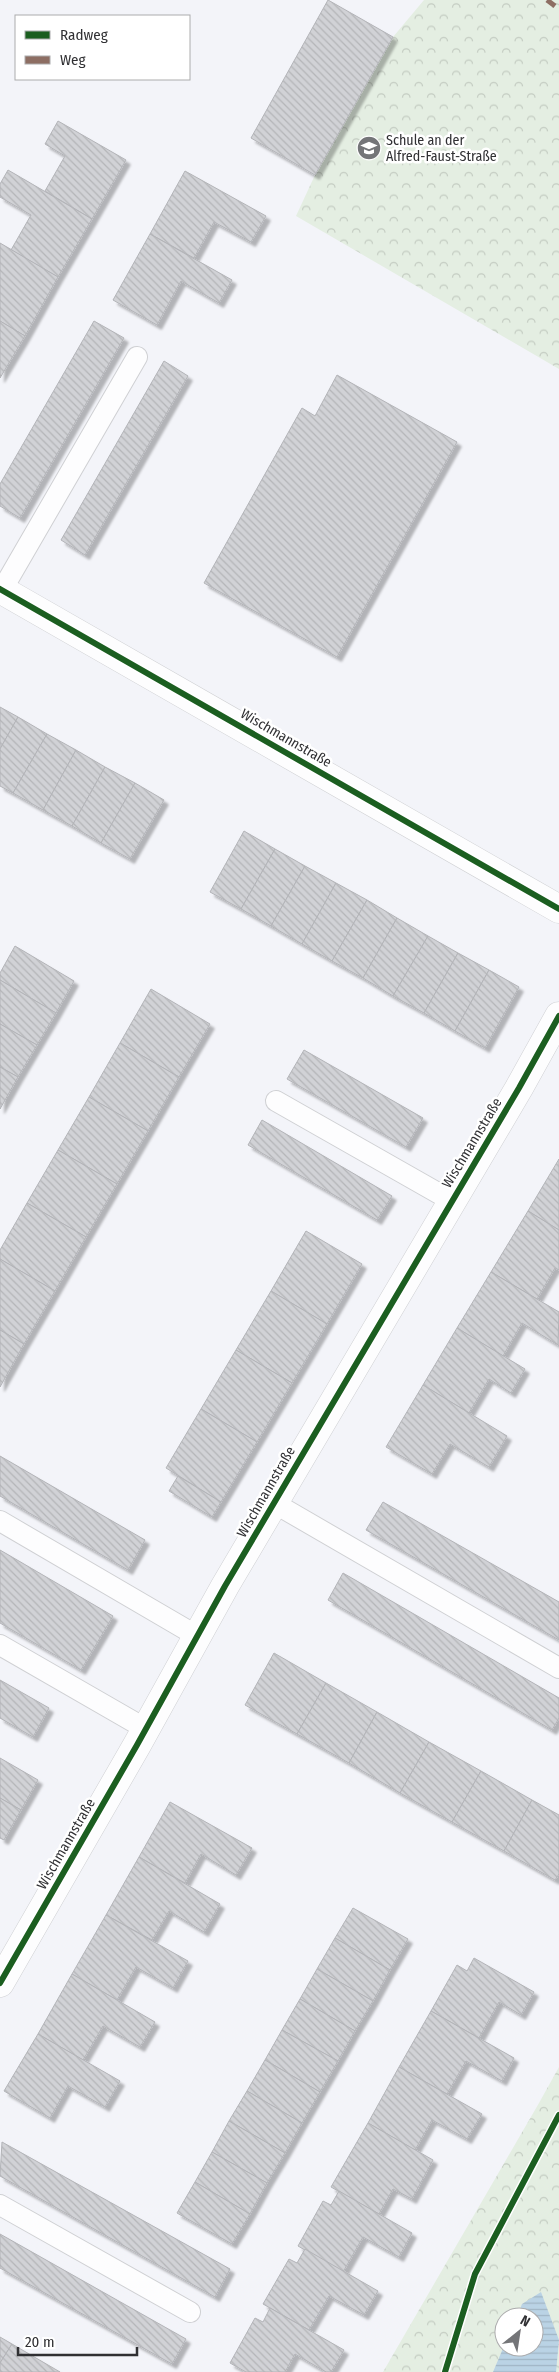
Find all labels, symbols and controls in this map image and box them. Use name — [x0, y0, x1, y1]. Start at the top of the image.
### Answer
legend — [15, 15, 190, 80]
text: Radweg — [60, 26, 108, 44]
text: Weg — [60, 51, 86, 69]
place label: Schule an der Alfred-Faust-Straße — [386, 132, 497, 165]
school or university icon: Schule an der Alfred-Faust-Straße — [356, 135, 382, 161]
street label: Wischmannstraße — [238, 705, 334, 771]
street label: Wischmannstraße — [438, 1095, 506, 1191]
street label: Wischmannstraße — [233, 1444, 299, 1540]
street label: Wischmannstraße — [33, 1796, 99, 1892]
north arrow — [494, 2307, 544, 2357]
text: N — [517, 2312, 533, 2331]
scale bar — [18, 2324, 136, 2356]
text: 20 m — [25, 2333, 55, 2351]

